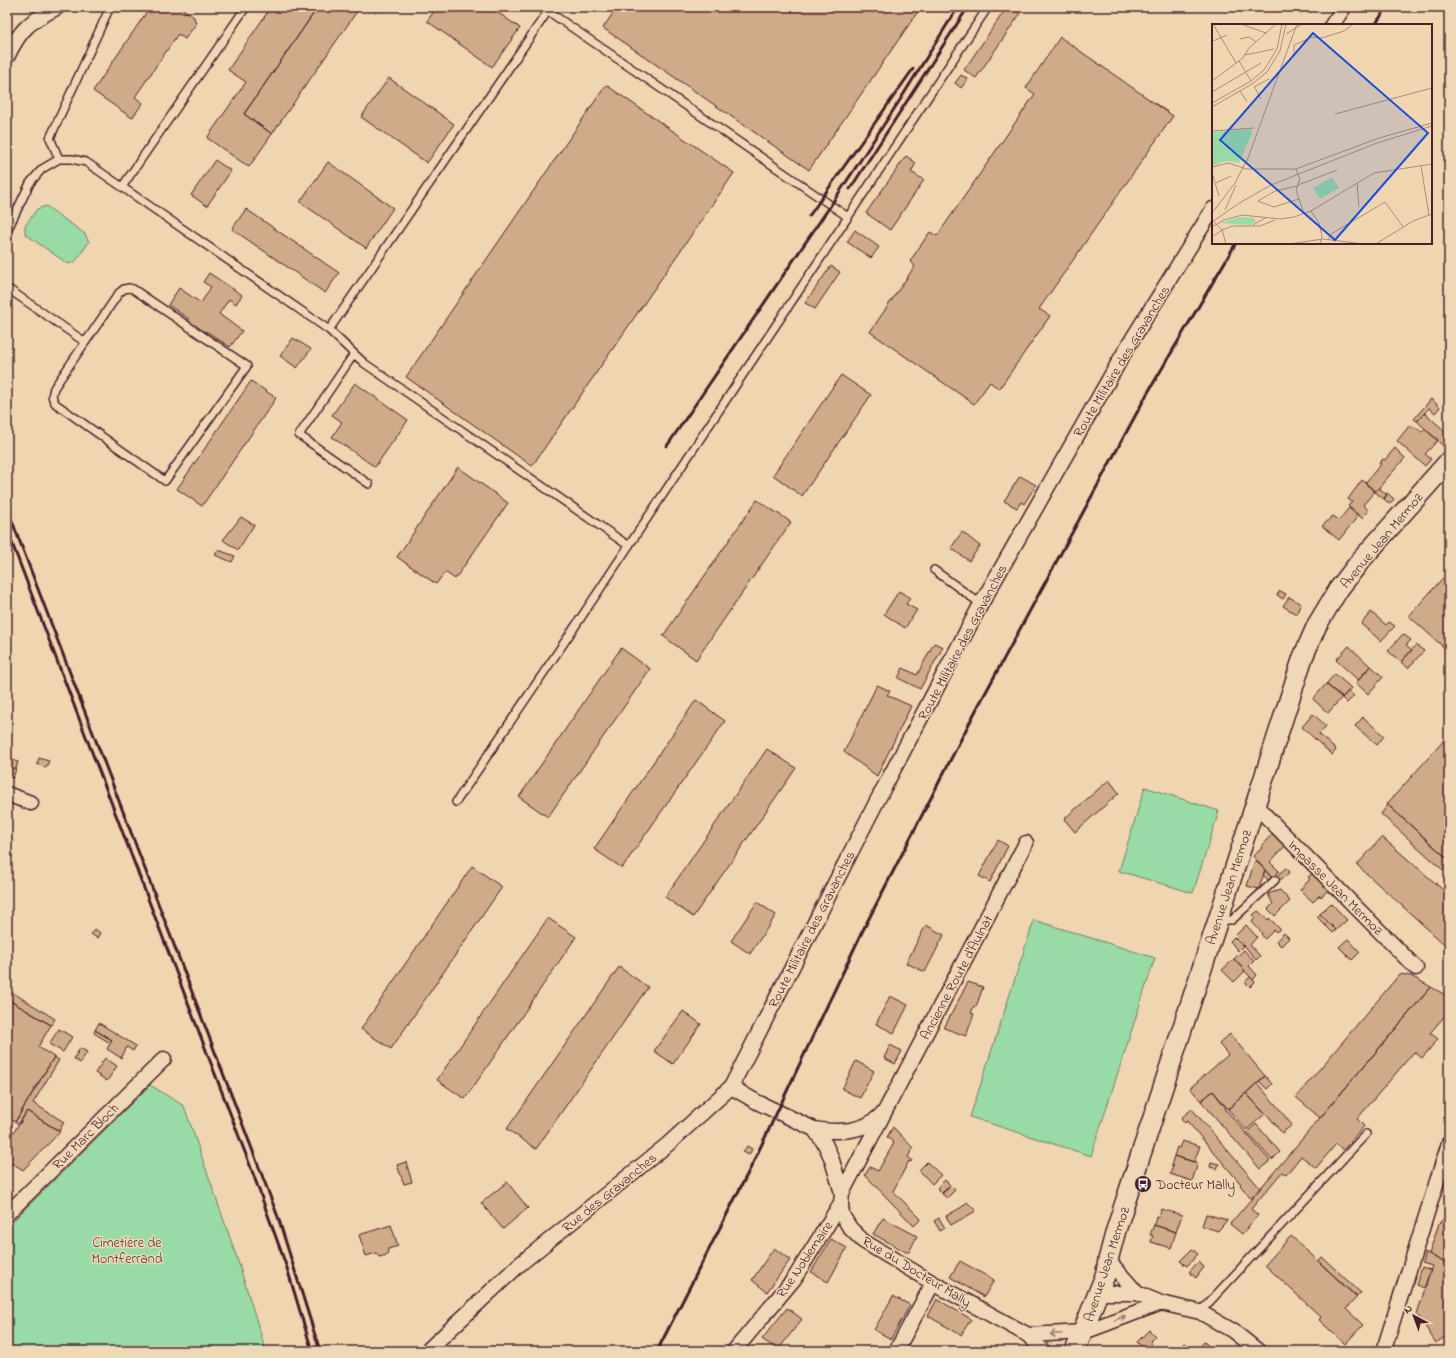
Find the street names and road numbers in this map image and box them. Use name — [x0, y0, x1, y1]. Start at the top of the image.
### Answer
street label: Route Militaire des Gravanches — [1069, 282, 1176, 442]
street label: Avenue Jean Mermoz — [1336, 488, 1429, 594]
street label: Route Militaire des Gravanches — [913, 561, 1013, 724]
street label: Avenue Jean Mermoz — [1201, 827, 1258, 948]
street label: Impasse Jean Mermoz — [1282, 836, 1388, 941]
street label: Route Militaire des Gravanches — [764, 847, 861, 1012]
street label: Ancienne Route d'Aulnat — [915, 911, 999, 1044]
street label: Rue Marc Bloch — [48, 1099, 124, 1175]
street label: Rue des Gravanches — [558, 1148, 662, 1238]
street label: Avenue Jean Mermoz — [1079, 1204, 1136, 1325]
street label: Rue Noblemaire — [772, 1217, 839, 1303]
street label: Rue du Docteur Mally — [857, 1231, 975, 1314]

